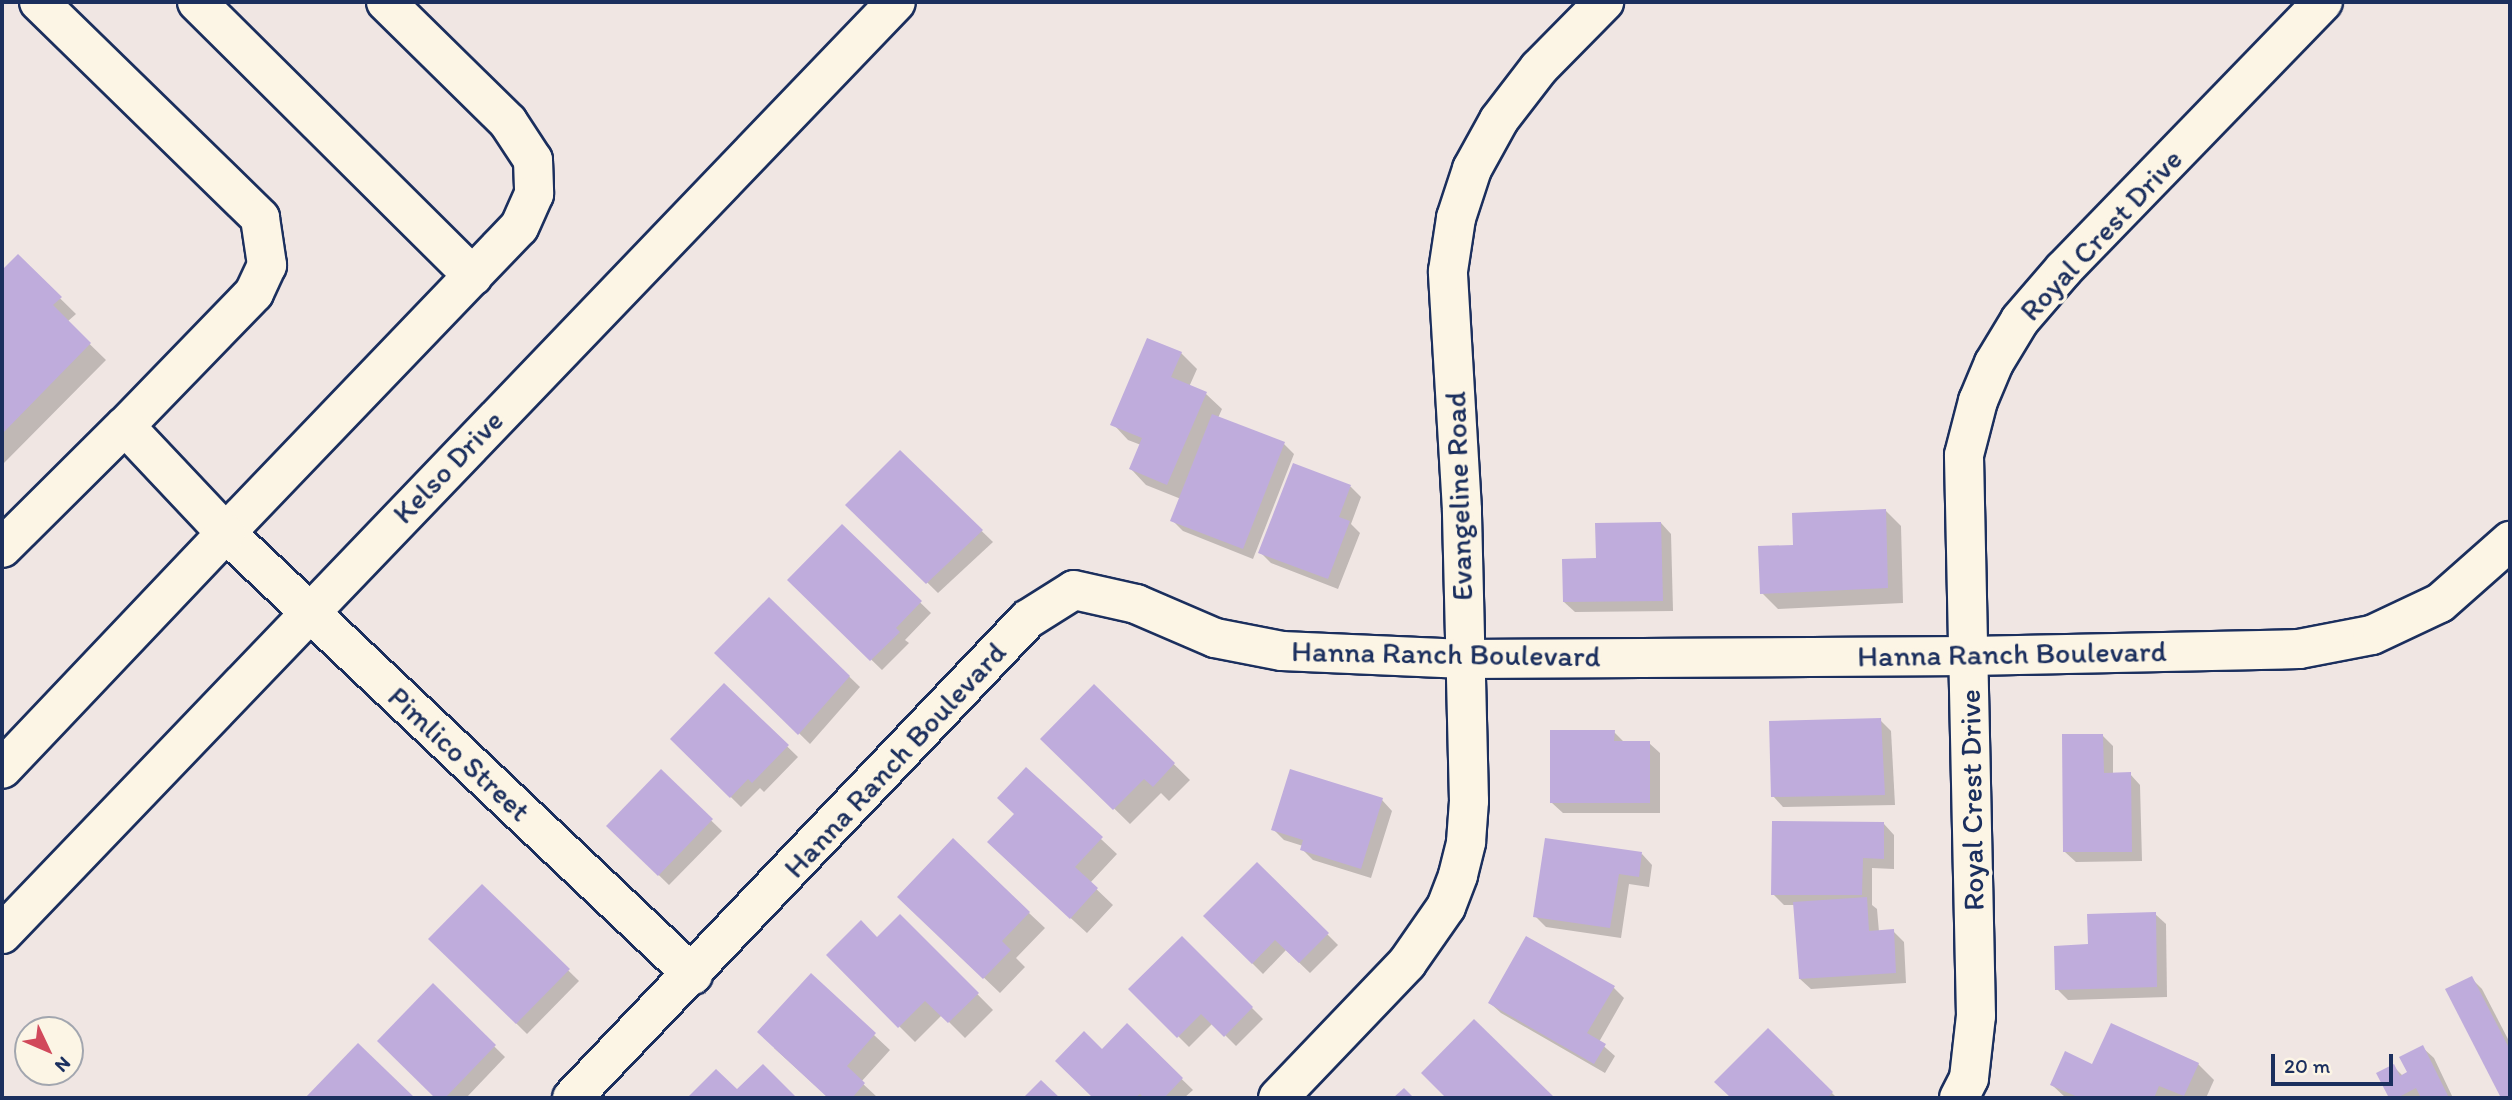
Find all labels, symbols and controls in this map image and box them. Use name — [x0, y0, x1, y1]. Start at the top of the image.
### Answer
street label: Royal Crest Drive — [2012, 142, 2190, 328]
street label: Evangeline Road — [1437, 391, 1481, 601]
street label: Kelso Drive — [385, 402, 511, 532]
street label: Hanna Ranch Boulevard — [1291, 633, 1601, 675]
street label: Hanna Ranch Boulevard — [1857, 633, 2167, 675]
street label: Hanna Ranch Boulevard — [776, 634, 1014, 886]
street label: Pimlico Street — [380, 679, 538, 829]
street label: Royal Crest Drive — [1952, 689, 1992, 911]
north arrow — [14, 1016, 84, 1086]
scale bar — [2274, 1040, 2396, 1084]
text: N — [50, 1052, 76, 1077]
text: 20 m — [2284, 1053, 2330, 1078]

